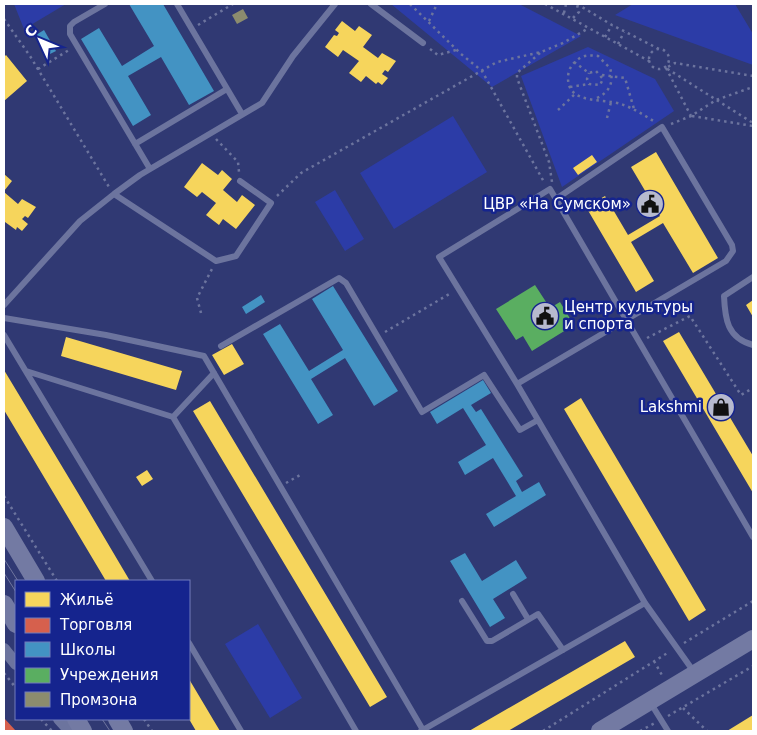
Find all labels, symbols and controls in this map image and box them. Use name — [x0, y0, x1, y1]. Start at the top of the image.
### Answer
north arrow — [15, 15, 65, 65]
text: С — [21, 22, 40, 40]
public building icon: ЦВР «На Сумском» — [635, 189, 665, 219]
place label: ЦВР «На Сумском» — [483, 195, 631, 213]
place label: Центр культуры и спорта — [564, 298, 693, 333]
public building icon: Центр культуры и спорта — [530, 301, 560, 331]
shop icon: Lakshmi — [706, 392, 736, 422]
place label: Lakshmi — [640, 398, 702, 416]
legend — [15, 580, 190, 720]
text: Жильё — [60, 591, 114, 609]
text: Торговля — [59, 616, 132, 634]
text: Школы — [60, 641, 116, 659]
text: Учреждения — [60, 666, 158, 684]
text: Промзона — [60, 691, 137, 709]

